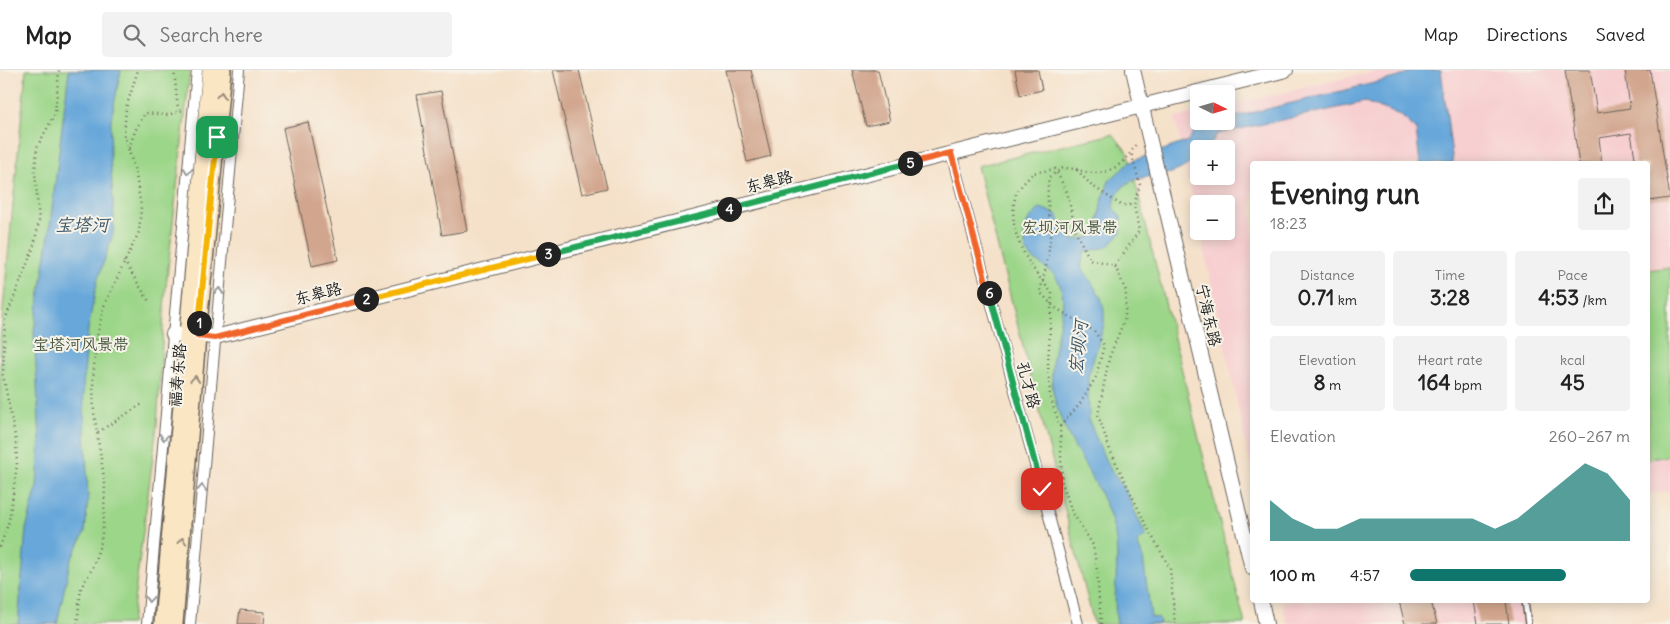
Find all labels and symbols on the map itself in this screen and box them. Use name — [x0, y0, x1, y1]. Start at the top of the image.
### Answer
north arrow — [1190, 85, 1235, 130]
one-way arrow — [215, 90, 226, 98]
pin — [196, 116, 238, 158]
pin: 5 — [898, 150, 922, 176]
street label: 东皋路 — [743, 165, 795, 197]
one-way arrow — [183, 167, 194, 175]
pin: 4 — [716, 196, 742, 222]
water label: 宝塔河 — [55, 213, 112, 236]
park label: 宏坝河风景带 — [1022, 217, 1118, 237]
pin: 3 — [536, 242, 560, 266]
street label: 东皋路 — [292, 277, 344, 309]
pin: 6 — [976, 280, 1002, 306]
street label: 宁海东路 — [1192, 282, 1226, 348]
pin: 2 — [354, 286, 378, 312]
one-way arrow — [213, 287, 224, 295]
pin: 1 — [186, 310, 212, 336]
water label: 宏坝河 — [1064, 316, 1093, 375]
park label: 宝塔河风景带 — [33, 334, 129, 354]
street label: 福寿东路 — [164, 342, 190, 408]
street label: 孔才路 — [1013, 359, 1045, 411]
one-way arrow — [189, 374, 200, 382]
one-way arrow — [158, 433, 169, 441]
pin — [1021, 468, 1063, 510]
one-way arrow — [196, 484, 207, 492]
one-way arrow — [176, 536, 187, 544]
one-way arrow — [144, 595, 155, 603]

